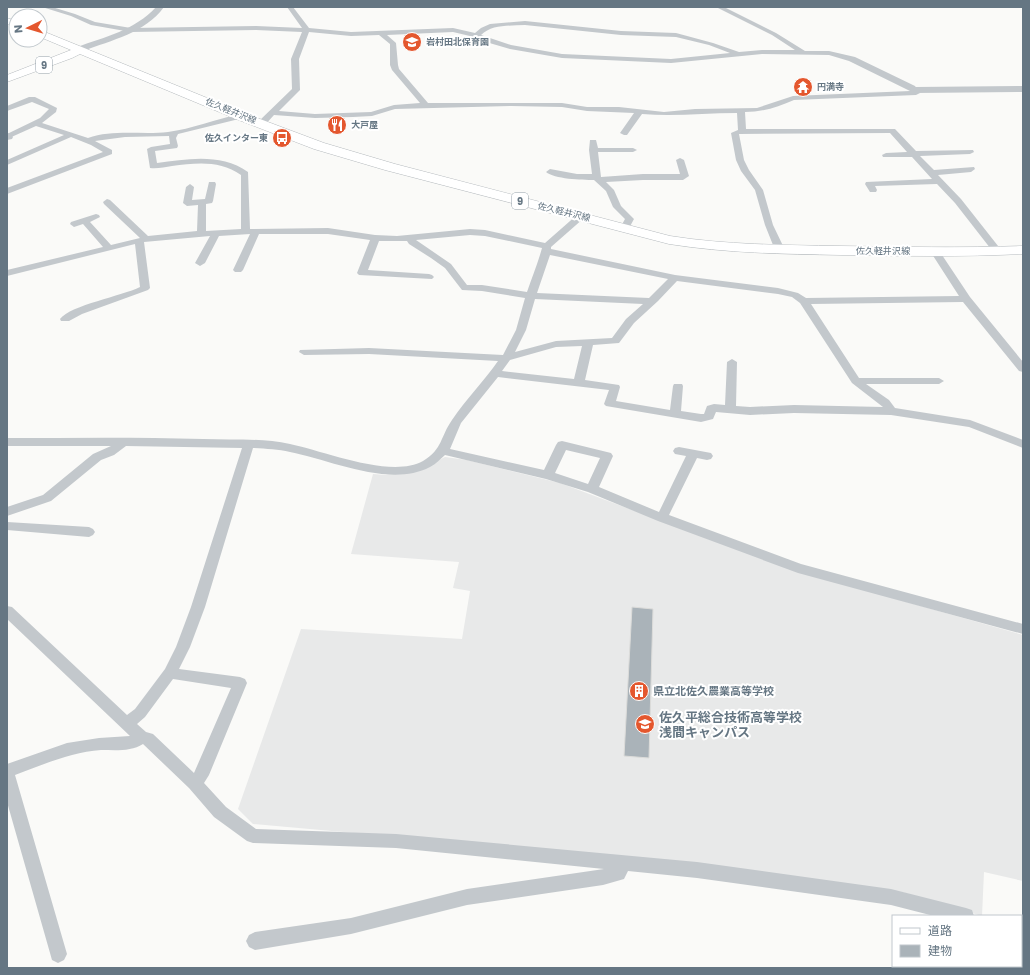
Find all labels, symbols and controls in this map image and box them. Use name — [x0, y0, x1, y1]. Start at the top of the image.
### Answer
north arrow — [8, 8, 48, 48]
text: N — [10, 24, 26, 34]
school or university icon: 岩村田北保育園 — [401, 31, 423, 53]
place label: 岩村田北保育園 — [426, 36, 489, 48]
road number: 9 — [36, 57, 52, 73]
temple icon: 円満寺 — [792, 76, 814, 98]
place label: 円満寺 — [817, 81, 844, 93]
street label: 佐久軽井沢線 — [203, 95, 259, 127]
restaurant icon: 大戸屋 — [326, 114, 348, 136]
place label: 大戸屋 — [351, 119, 378, 131]
bus stop icon: 佐久インター東 — [271, 127, 293, 149]
place label: 佐久インター東 — [204, 132, 268, 144]
road number: 9 — [512, 193, 528, 209]
street label: 佐久軽井沢線 — [535, 199, 593, 225]
street label: 佐久軽井沢線 — [855, 245, 911, 257]
building icon: 県立北佐久農業高等学校 — [628, 680, 650, 702]
place label: 県立北佐久農業高等学校 — [653, 683, 774, 699]
place label: 佐久平総合技術高等学校 浅間キャンパス — [659, 708, 802, 742]
school or university icon: 佐久平総合技術高等学校 浅間キャンパス — [634, 713, 656, 735]
legend — [892, 915, 1022, 967]
text: 道路 — [928, 922, 952, 939]
text: 建物 — [928, 942, 952, 959]

